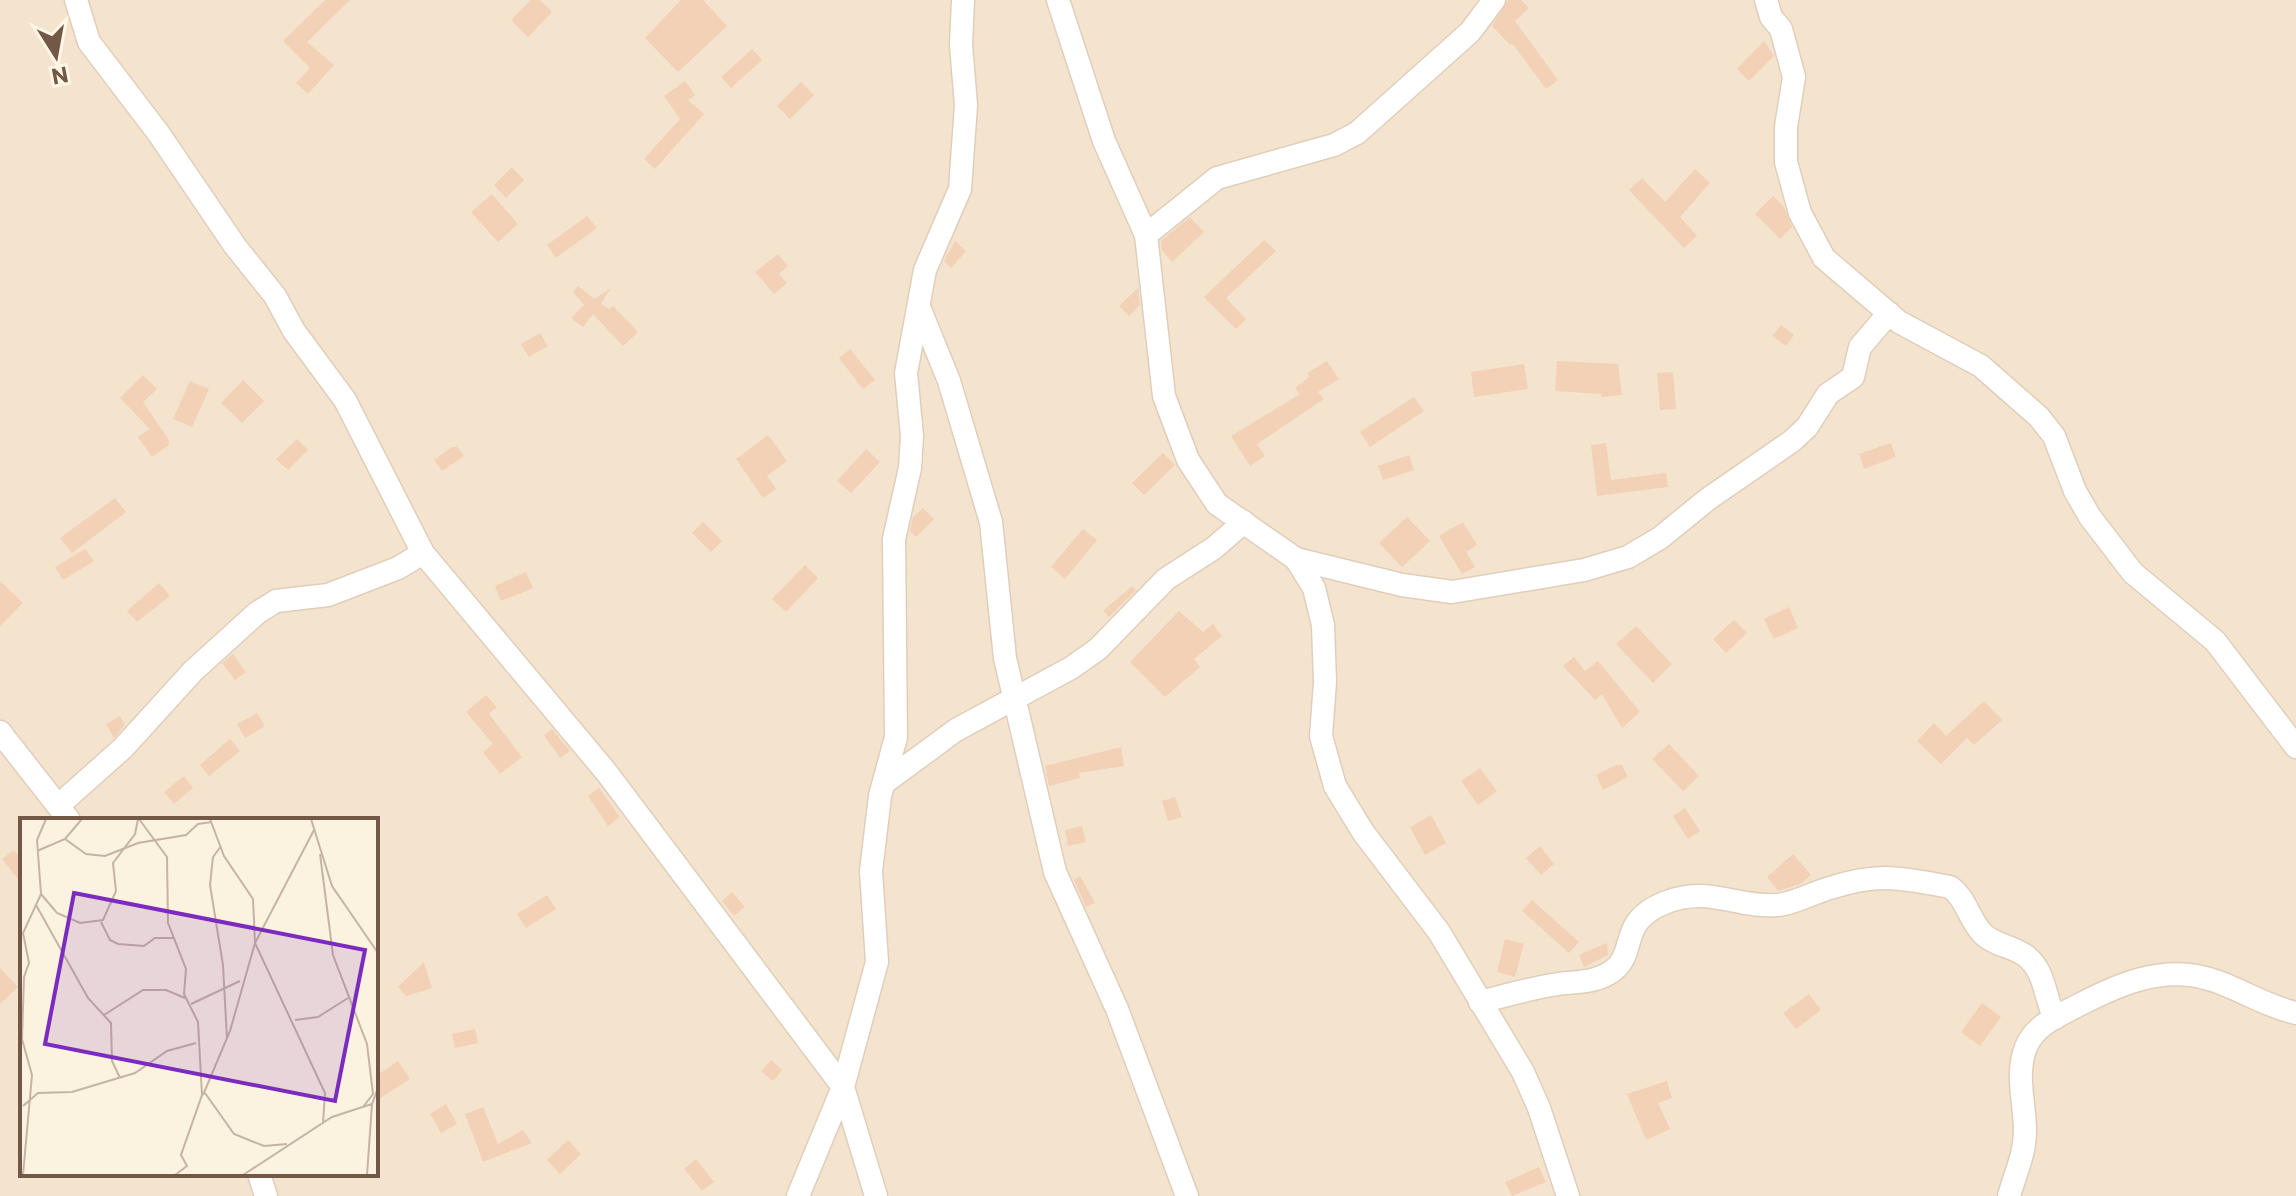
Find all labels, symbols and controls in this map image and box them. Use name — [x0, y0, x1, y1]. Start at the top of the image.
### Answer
north arrow — [16, 16, 96, 96]
text: N — [49, 61, 71, 91]
inset map — [20, 818, 378, 1176]

